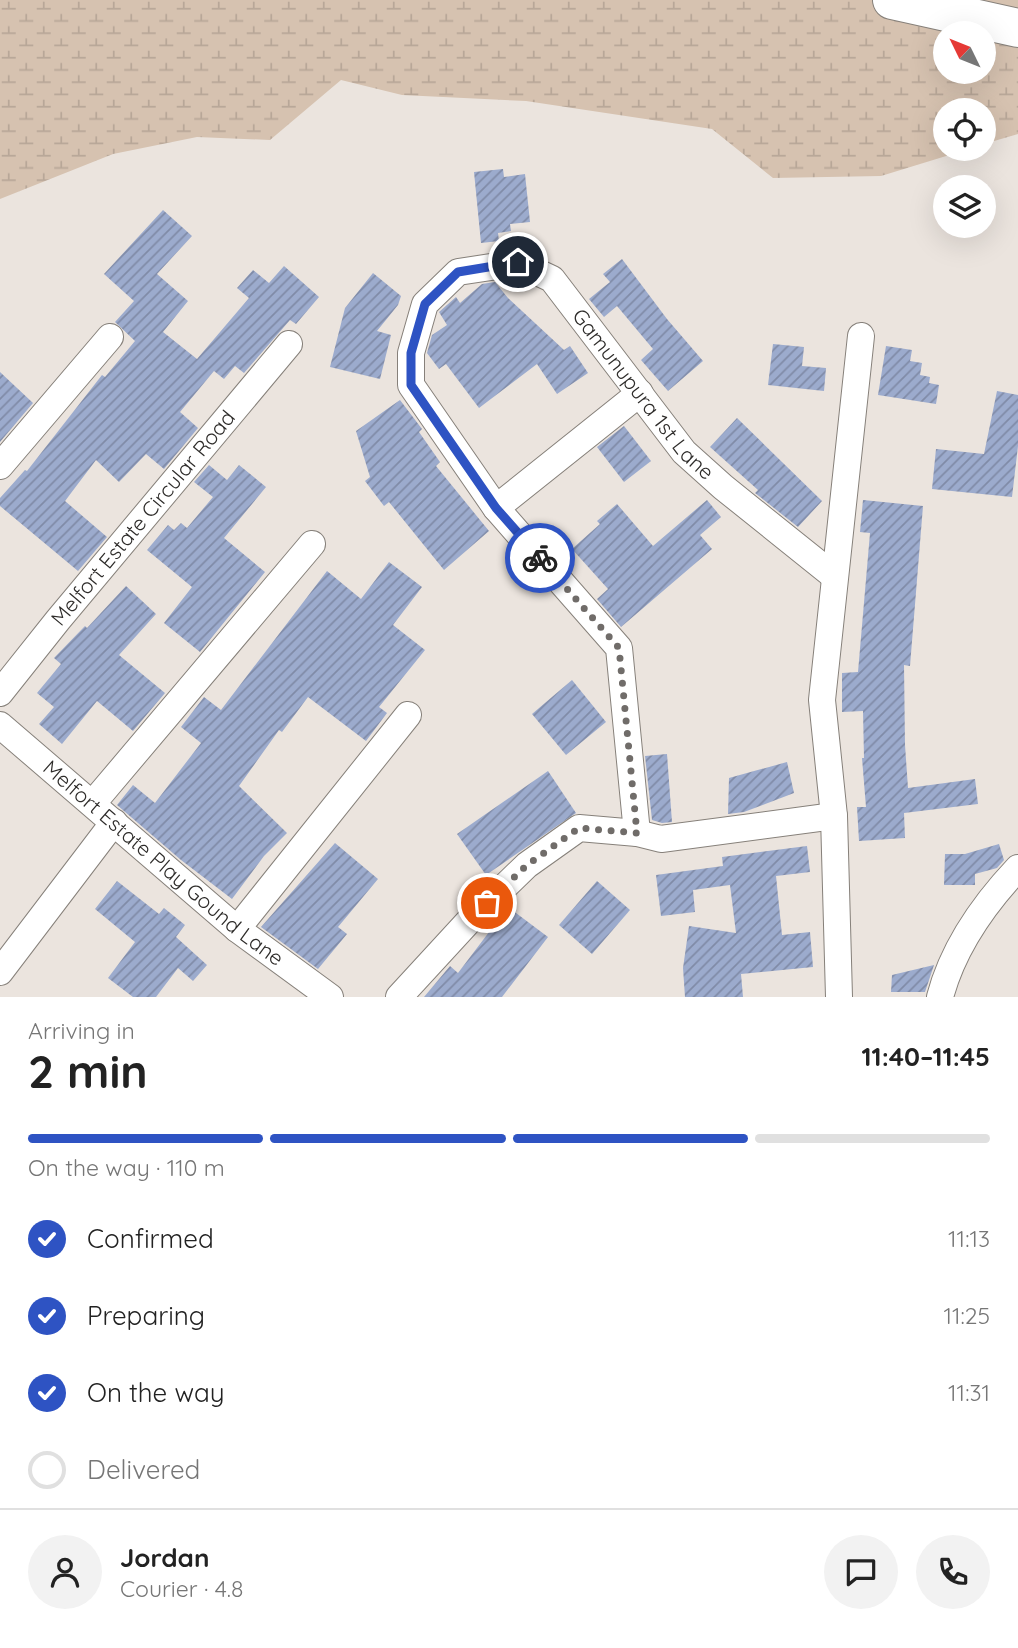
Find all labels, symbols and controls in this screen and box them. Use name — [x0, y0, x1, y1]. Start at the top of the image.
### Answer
north arrow — [933, 21, 996, 84]
map controls — [933, 21, 996, 238]
button: locate — [933, 98, 996, 161]
button: layers — [933, 175, 996, 238]
pin — [488, 232, 548, 292]
icon: home — [499, 243, 537, 281]
street label: Gamunupura 1st Lane — [567, 303, 720, 485]
street label: Melfort Estate Circular Road — [45, 405, 240, 631]
courier — [505, 523, 575, 593]
icon: bike — [521, 539, 559, 577]
street label: Melfort Estate Play Gound Lane — [38, 754, 289, 971]
pin — [457, 873, 517, 933]
icon: bag — [468, 884, 506, 922]
text: Arriving in — [28, 1016, 135, 1045]
text: 11:40–11:45 — [861, 1040, 990, 1073]
text: 2 min — [28, 1042, 148, 1100]
text: On the way · 110 m — [28, 1153, 225, 1182]
icon: check — [28, 1220, 66, 1258]
text: Confirmed — [87, 1222, 214, 1255]
text: 11:13 — [948, 1224, 990, 1253]
icon: check — [28, 1297, 66, 1335]
text: Preparing — [87, 1299, 205, 1332]
text: 11:25 — [943, 1301, 990, 1330]
icon: check — [28, 1374, 66, 1412]
text: On the way — [87, 1376, 225, 1409]
text: 11:31 — [948, 1378, 990, 1407]
text: Delivered — [87, 1453, 200, 1486]
button: person — [28, 1535, 102, 1609]
button: chat — [824, 1535, 898, 1609]
button: phone — [916, 1535, 990, 1609]
text: Jordan — [120, 1541, 209, 1574]
text: Courier · 4.8 — [120, 1574, 243, 1603]

